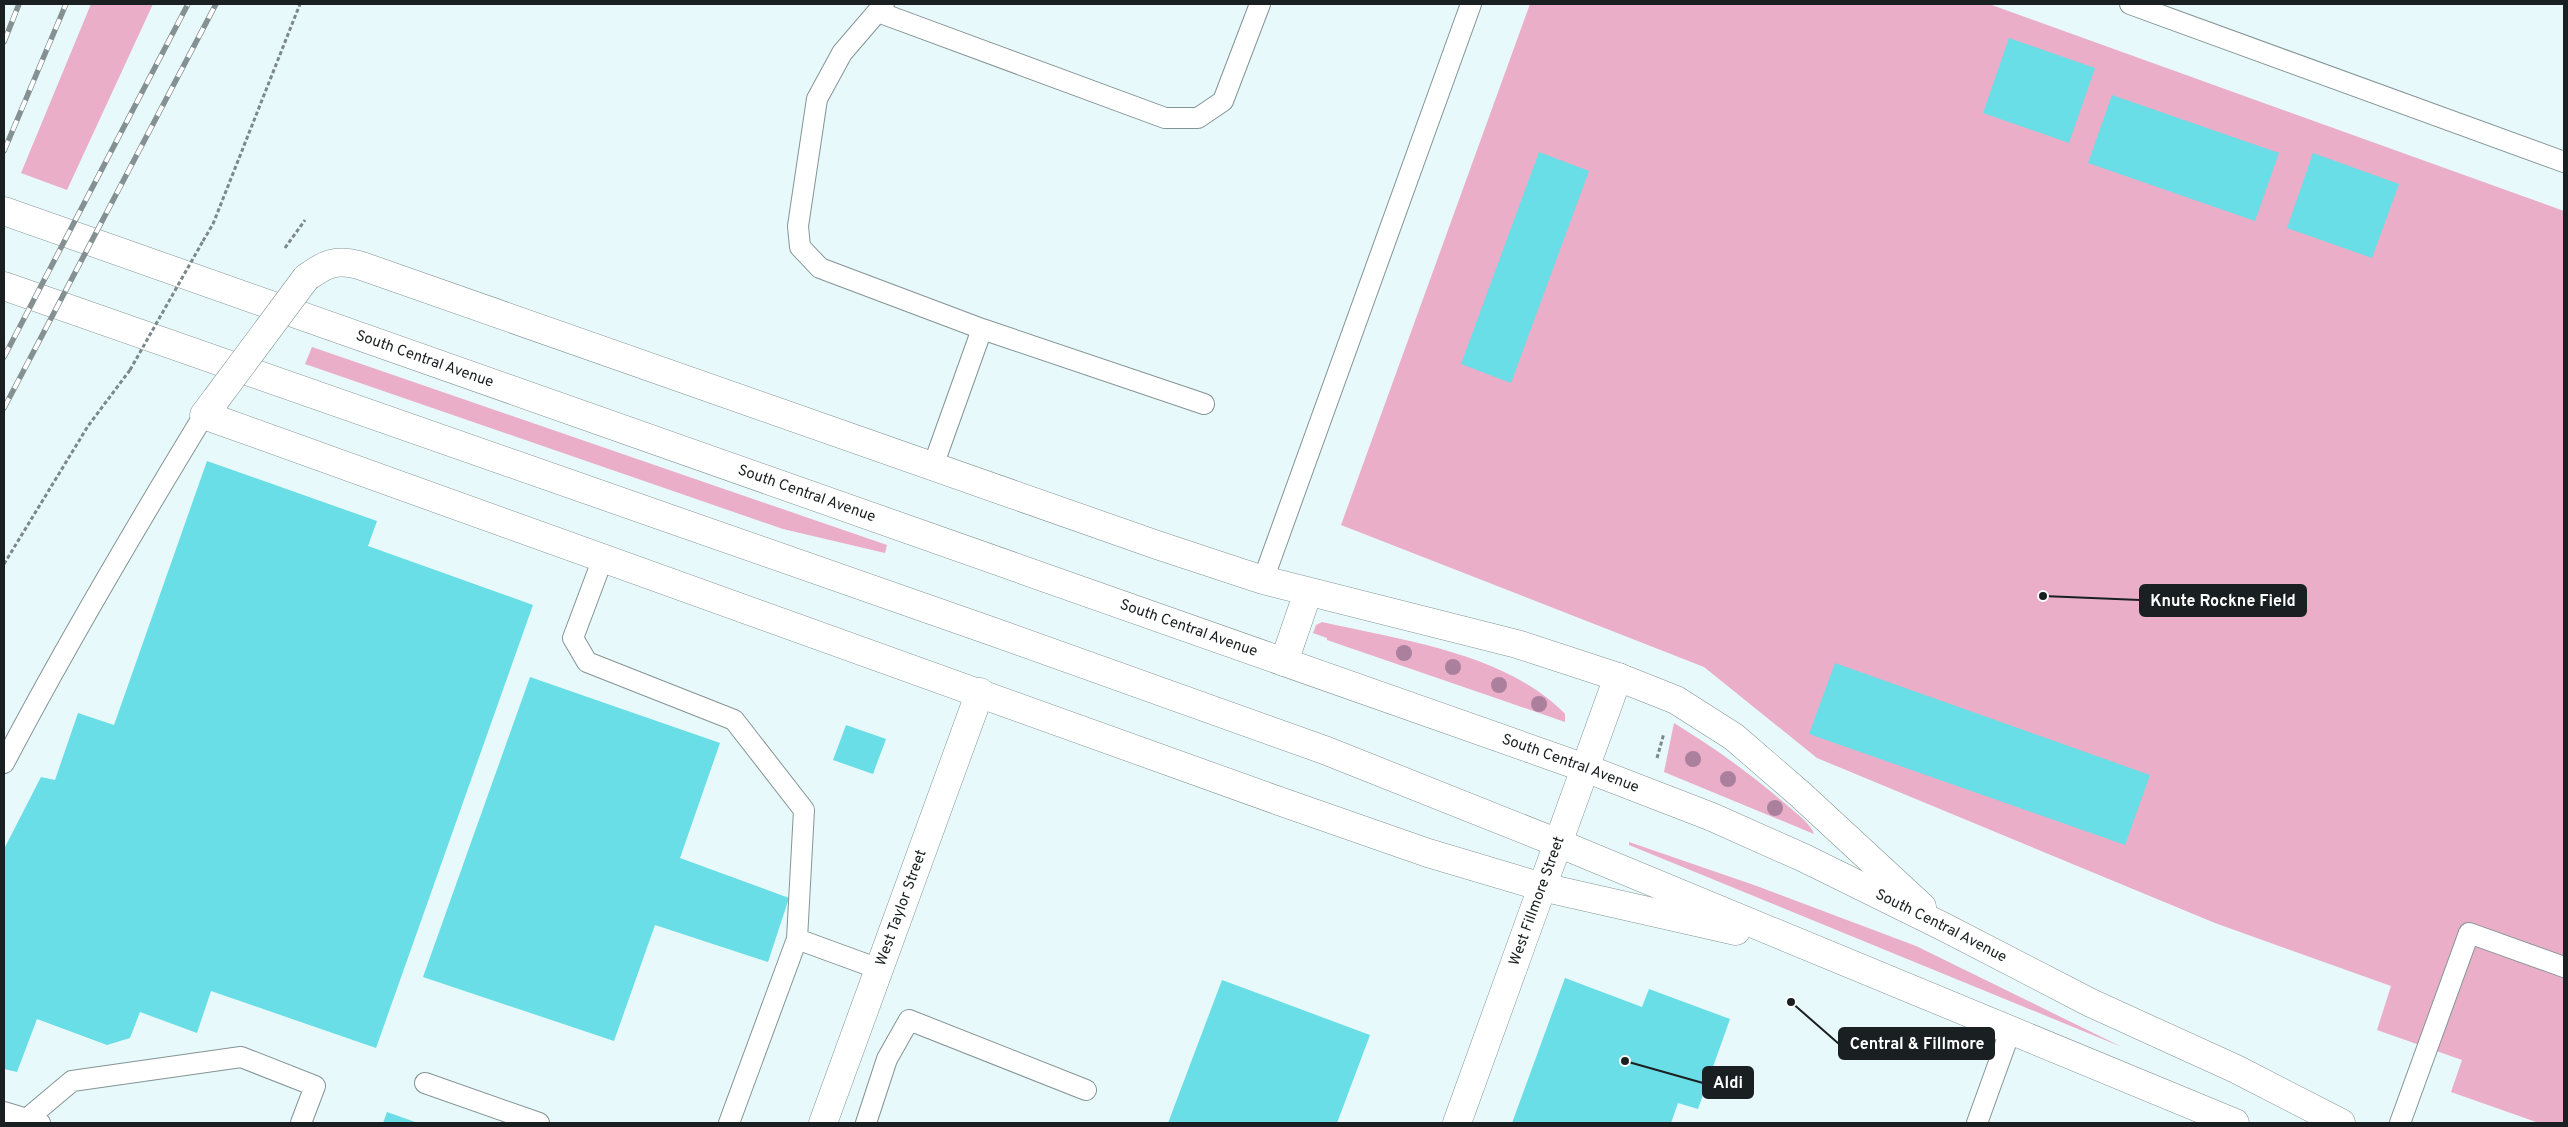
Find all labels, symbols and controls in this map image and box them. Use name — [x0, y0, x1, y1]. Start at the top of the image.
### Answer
street label: South Central Avenue — [353, 326, 496, 392]
street label: South Central Avenue — [735, 461, 878, 527]
callout: Knute Rockne Field — [2140, 585, 2306, 616]
text: Knute Rockne Field — [2150, 592, 2296, 612]
street label: South Central Avenue — [1117, 595, 1260, 661]
street label: South Central Avenue — [1499, 730, 1642, 797]
street label: West Fillmore Street — [1505, 834, 1569, 968]
street label: West Taylor Street — [872, 847, 931, 969]
street label: South Central Avenue — [1872, 885, 2010, 967]
callout: Central & Fillmore — [1839, 1028, 1994, 1059]
text: Central & Fillmore — [1850, 1035, 1984, 1055]
callout: Aldi — [1703, 1067, 1753, 1098]
text: Aldi — [1713, 1074, 1743, 1094]

